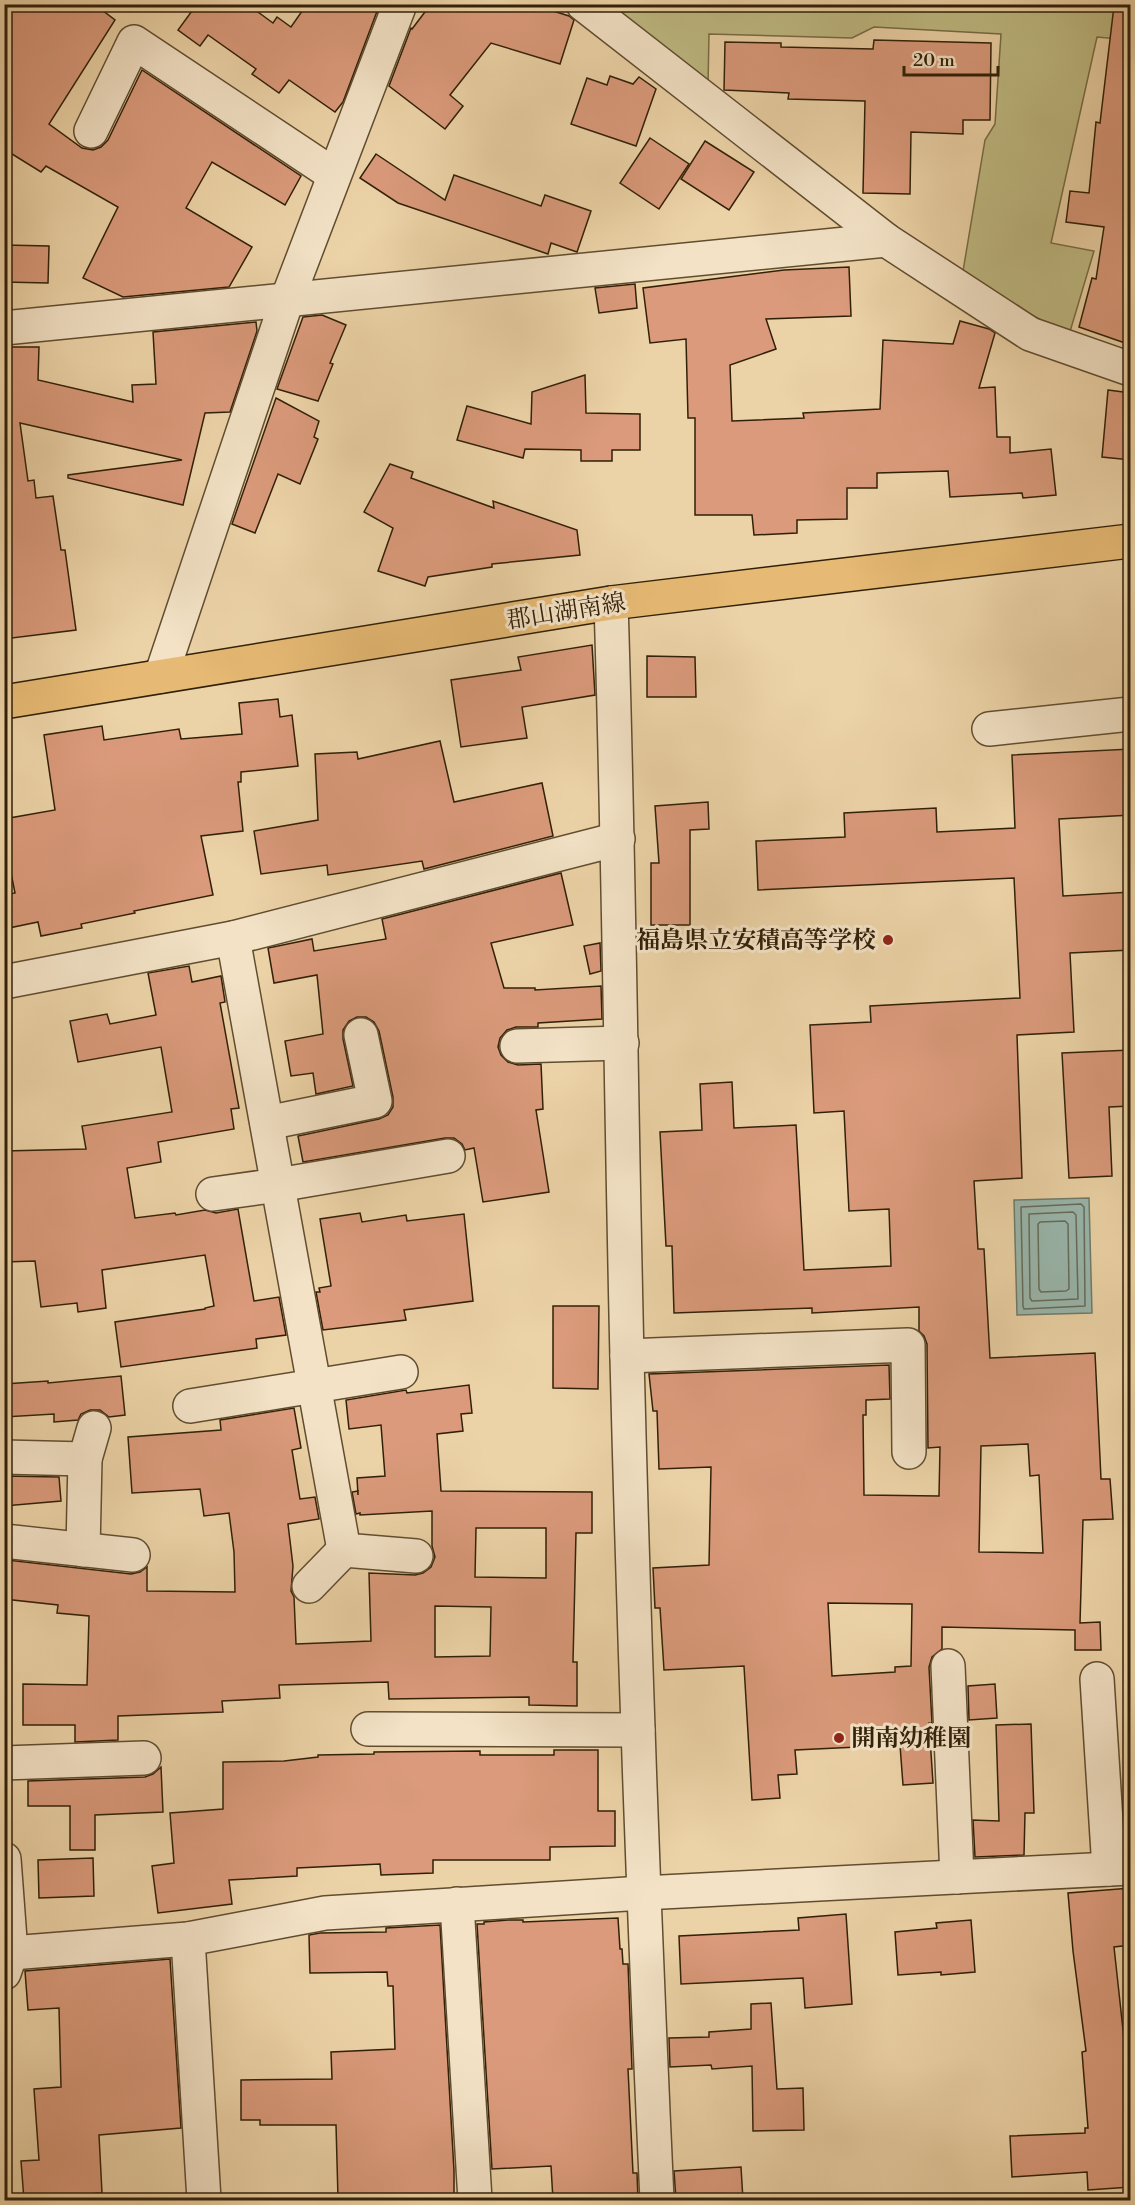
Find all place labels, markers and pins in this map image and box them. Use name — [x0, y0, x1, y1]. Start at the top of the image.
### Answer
place label: 福島県立安積高等学校 — [636, 926, 876, 956]
marker: 福島県立安積高等学校 — [881, 933, 895, 947]
place label: 開南幼稚園 — [851, 1724, 971, 1754]
marker: 開南幼稚園 — [832, 1731, 846, 1745]

